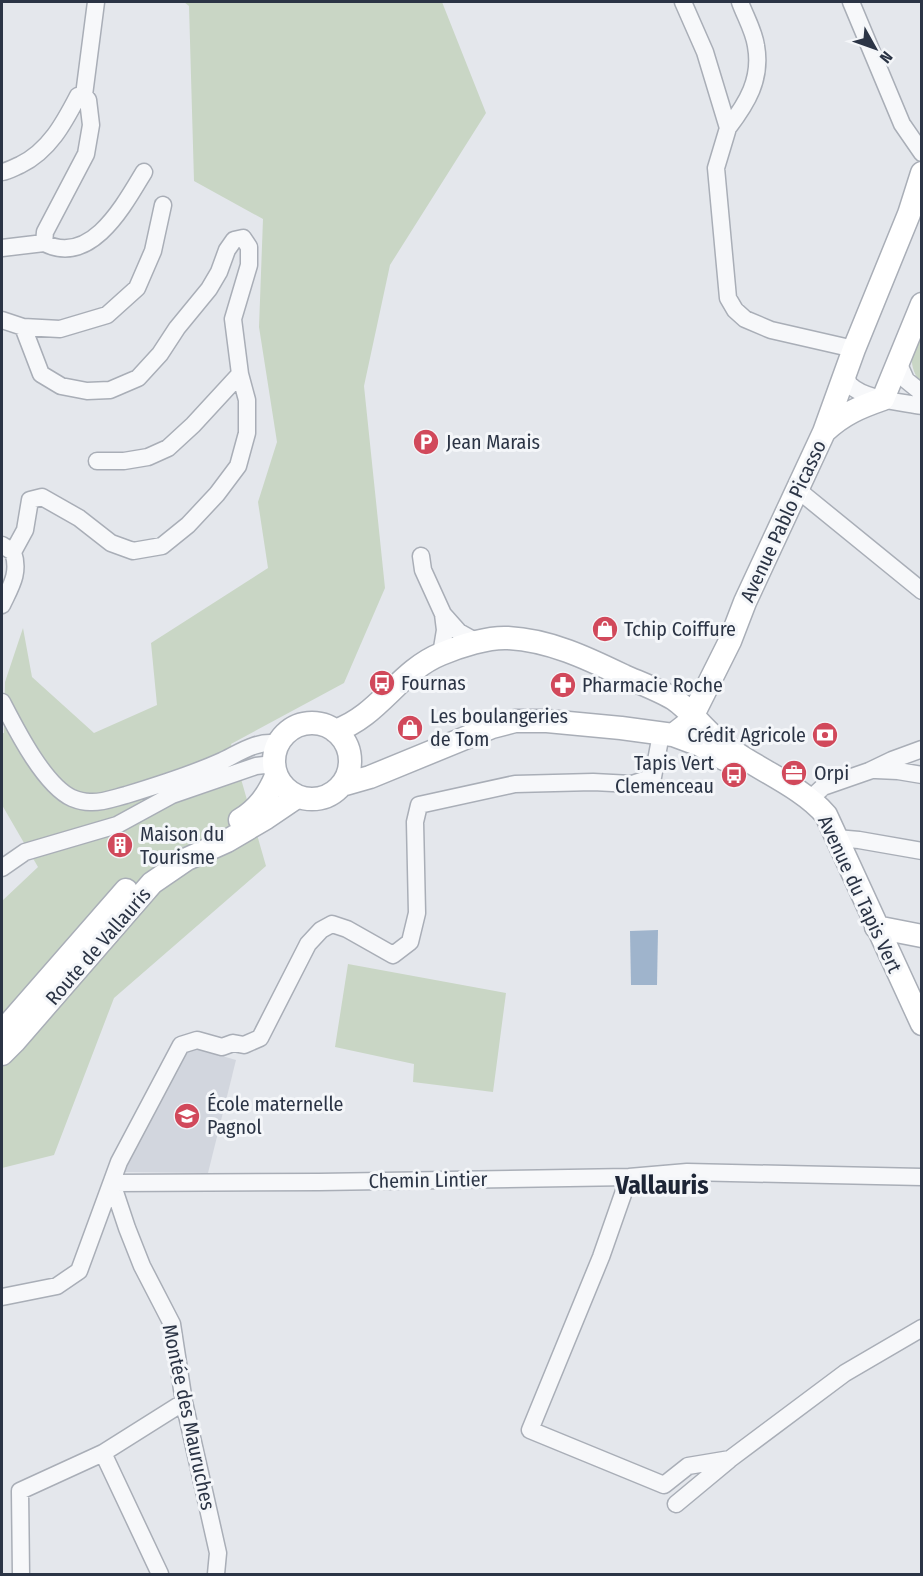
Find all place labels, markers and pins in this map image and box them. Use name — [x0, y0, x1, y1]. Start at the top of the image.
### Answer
parking icon: Jean Marais — [411, 427, 441, 457]
place label: Jean Marais — [446, 430, 540, 454]
shop icon: Tchip Coiffure — [590, 614, 620, 644]
place label: Tchip Coiffure — [624, 617, 736, 641]
bus stop icon: Fournas — [367, 668, 397, 698]
pharmacy icon: Pharmacie Roche — [548, 670, 578, 700]
place label: Fournas — [401, 671, 466, 695]
place label: Pharmacie Roche — [582, 673, 723, 697]
place label: Les boulangeries de Tom — [430, 704, 568, 751]
shop icon: Les boulangeries de Tom — [395, 713, 425, 743]
bank icon: Crédit Agricole — [810, 720, 840, 750]
place label: Crédit Agricole — [687, 723, 806, 747]
place label: Tapis Vert Clemenceau — [615, 751, 714, 798]
office icon: Orpi — [779, 758, 809, 788]
bus stop icon: Tapis Vert Clemenceau — [719, 760, 749, 790]
place label: Orpi — [814, 761, 849, 785]
place label: Maison du Tourisme — [140, 822, 225, 869]
building icon: Maison du Tourisme — [105, 830, 135, 860]
place label: École maternelle Pagnol — [207, 1092, 343, 1139]
school or university icon: École maternelle Pagnol — [172, 1101, 202, 1131]

